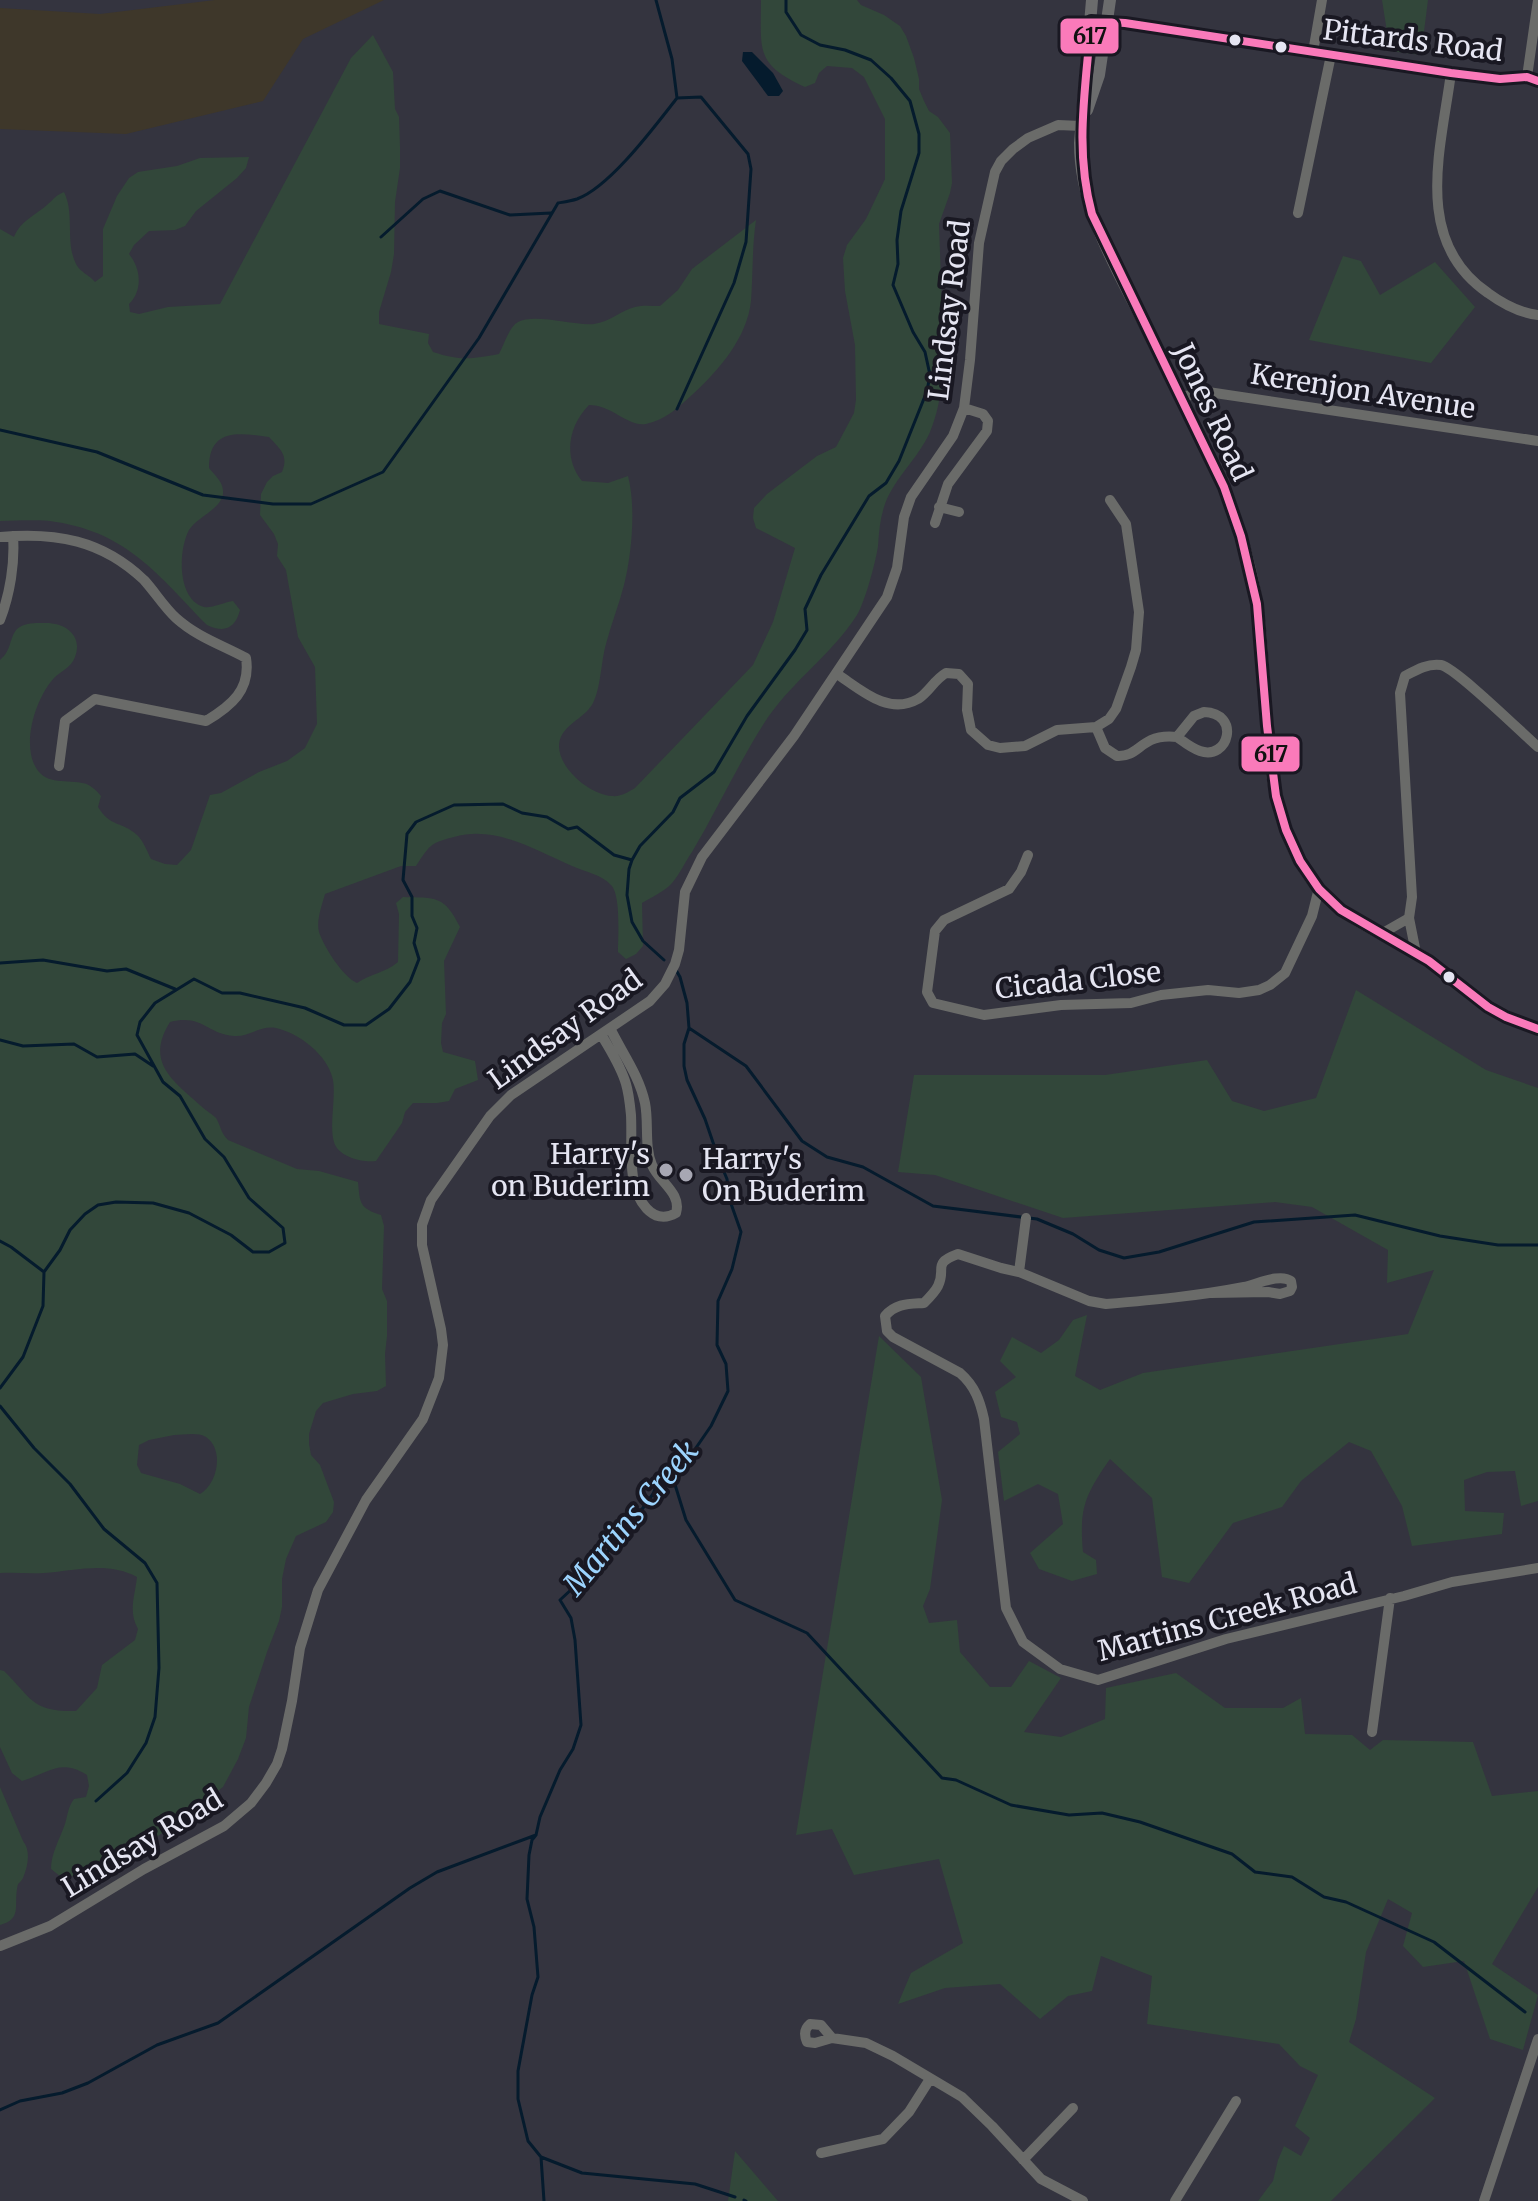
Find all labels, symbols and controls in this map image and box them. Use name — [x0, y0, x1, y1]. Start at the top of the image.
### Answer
street label: Pittards Road — [1321, 11, 1505, 69]
line badge: 617 — [1059, 17, 1120, 55]
text: 617 — [1073, 22, 1107, 50]
unlabelled marker — [1227, 32, 1243, 48]
unlabelled marker — [1273, 39, 1289, 55]
street label: Lindsay Road — [920, 218, 978, 402]
street label: Jones Road — [1165, 337, 1261, 487]
street label: Kerenjon Avenue — [1248, 355, 1478, 427]
line badge: 617 — [1240, 735, 1301, 773]
text: 617 — [1254, 740, 1288, 768]
street label: Cicada Close — [993, 953, 1163, 1007]
street label: Lindsay Road — [481, 961, 649, 1097]
unlabelled marker — [1441, 969, 1457, 985]
place label: Harry's on Buderim — [491, 1136, 650, 1204]
place label: Harry's On Buderim — [702, 1141, 865, 1209]
marker: Harry's on Buderim — [657, 1161, 675, 1179]
marker: Harry's On Buderim — [677, 1166, 695, 1184]
water label: Martins Creek — [553, 1432, 706, 1604]
street label: Martins Creek Road — [1094, 1565, 1360, 1669]
street label: Lindsay Road — [55, 1781, 229, 1905]

